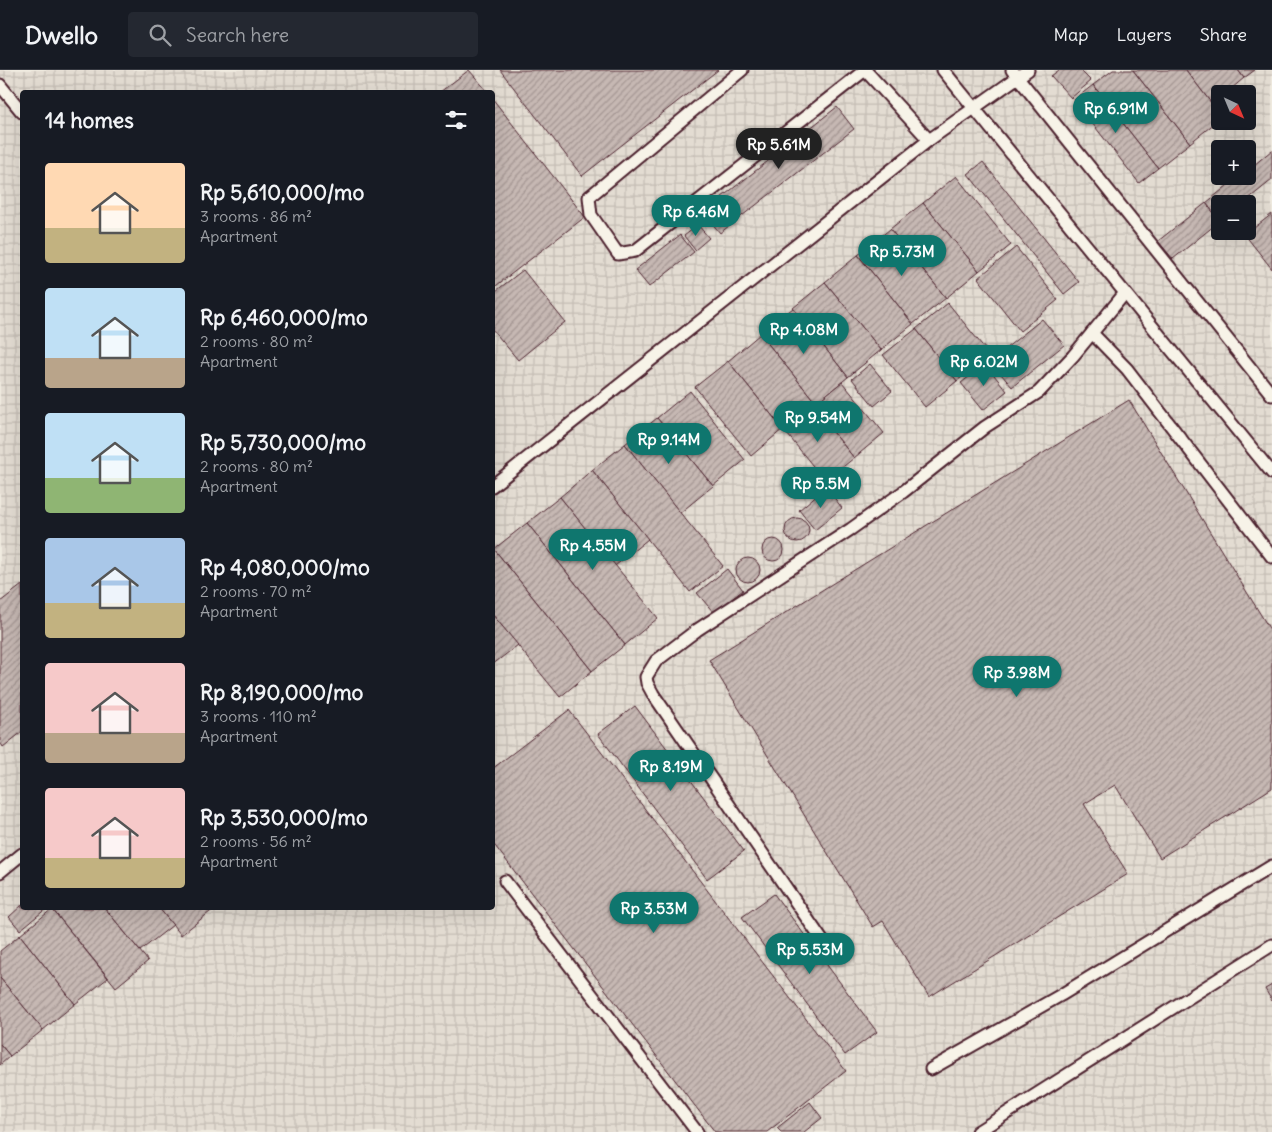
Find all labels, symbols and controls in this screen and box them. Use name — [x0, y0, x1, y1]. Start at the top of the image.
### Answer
search box — [128, 12, 478, 57]
text: Dwello — [25, 20, 98, 50]
icon: search — [146, 21, 174, 49]
text: Search here — [186, 23, 289, 47]
text: Map — [1053, 23, 1088, 46]
text: Layers — [1116, 23, 1172, 46]
text: Share — [1200, 23, 1247, 46]
north arrow — [1211, 85, 1256, 130]
map controls — [1211, 85, 1256, 240]
pin: Rp 6.91M — [1064, 92, 1168, 134]
text: Rp 6.91M — [1084, 98, 1148, 118]
icon: filters — [442, 106, 470, 134]
text: 14 homes — [45, 107, 134, 134]
pin: Rp 5.61M — [727, 128, 831, 170]
text: Rp 5.61M — [747, 134, 811, 154]
button: + — [1211, 140, 1256, 185]
text: Rp 5,610,000/mo — [200, 179, 364, 206]
icon: home — [85, 183, 145, 243]
pin: Rp 6.46M — [644, 194, 748, 237]
button: − — [1211, 195, 1256, 240]
text: Rp 6.46M — [663, 201, 729, 221]
text: 3 rooms · 86 m² — [200, 206, 312, 226]
text: Apartment — [200, 226, 278, 246]
pin: Rp 5.73M — [850, 234, 954, 277]
text: Rp 5.73M — [869, 241, 935, 261]
text: Rp 6,460,000/mo — [200, 304, 368, 331]
icon: home — [85, 308, 145, 368]
pin: Rp 4.08M — [752, 312, 856, 355]
text: Rp 4.08M — [770, 319, 838, 339]
text: 2 rooms · 80 m² — [200, 331, 313, 351]
pin: Rp 6.02M — [932, 344, 1036, 387]
text: Apartment — [200, 351, 278, 371]
text: Rp 6.02M — [950, 351, 1018, 371]
pin: Rp 9.54M — [766, 400, 870, 443]
text: Rp 9.54M — [785, 407, 851, 427]
pin: Rp 9.14M — [617, 422, 721, 465]
text: Rp 5,730,000/mo — [200, 429, 366, 456]
text: Rp 9.14M — [637, 429, 701, 449]
icon: home — [85, 433, 145, 493]
text: 2 rooms · 80 m² — [200, 456, 313, 476]
pin: Rp 5.5M — [775, 466, 867, 509]
text: Rp 5.5M — [792, 473, 850, 493]
text: Apartment — [200, 476, 278, 496]
pin: Rp 4.55M — [541, 528, 645, 571]
text: Rp 4.55M — [559, 535, 627, 555]
text: Rp 4,080,000/mo — [200, 554, 370, 581]
icon: home — [85, 558, 145, 618]
text: 2 rooms · 70 m² — [200, 581, 312, 601]
text: Apartment — [200, 601, 278, 621]
pin: Rp 3.98M — [965, 656, 1069, 698]
text: Rp 3.98M — [984, 662, 1050, 682]
text: Rp 8,190,000/mo — [200, 679, 363, 706]
icon: home — [85, 683, 145, 743]
text: 3 rooms · 110 m² — [200, 706, 317, 726]
text: Apartment — [200, 726, 278, 746]
pin: Rp 8.19M — [619, 750, 723, 792]
text: Rp 8.19M — [639, 756, 703, 776]
text: Rp 3,530,000/mo — [200, 804, 368, 831]
icon: home — [85, 808, 145, 868]
text: 2 rooms · 56 m² — [200, 831, 312, 851]
text: Apartment — [200, 851, 278, 871]
pin: Rp 3.53M — [602, 892, 706, 934]
text: Rp 3.53M — [621, 898, 687, 918]
pin: Rp 5.53M — [758, 932, 862, 975]
text: Rp 5.53M — [777, 939, 843, 959]

